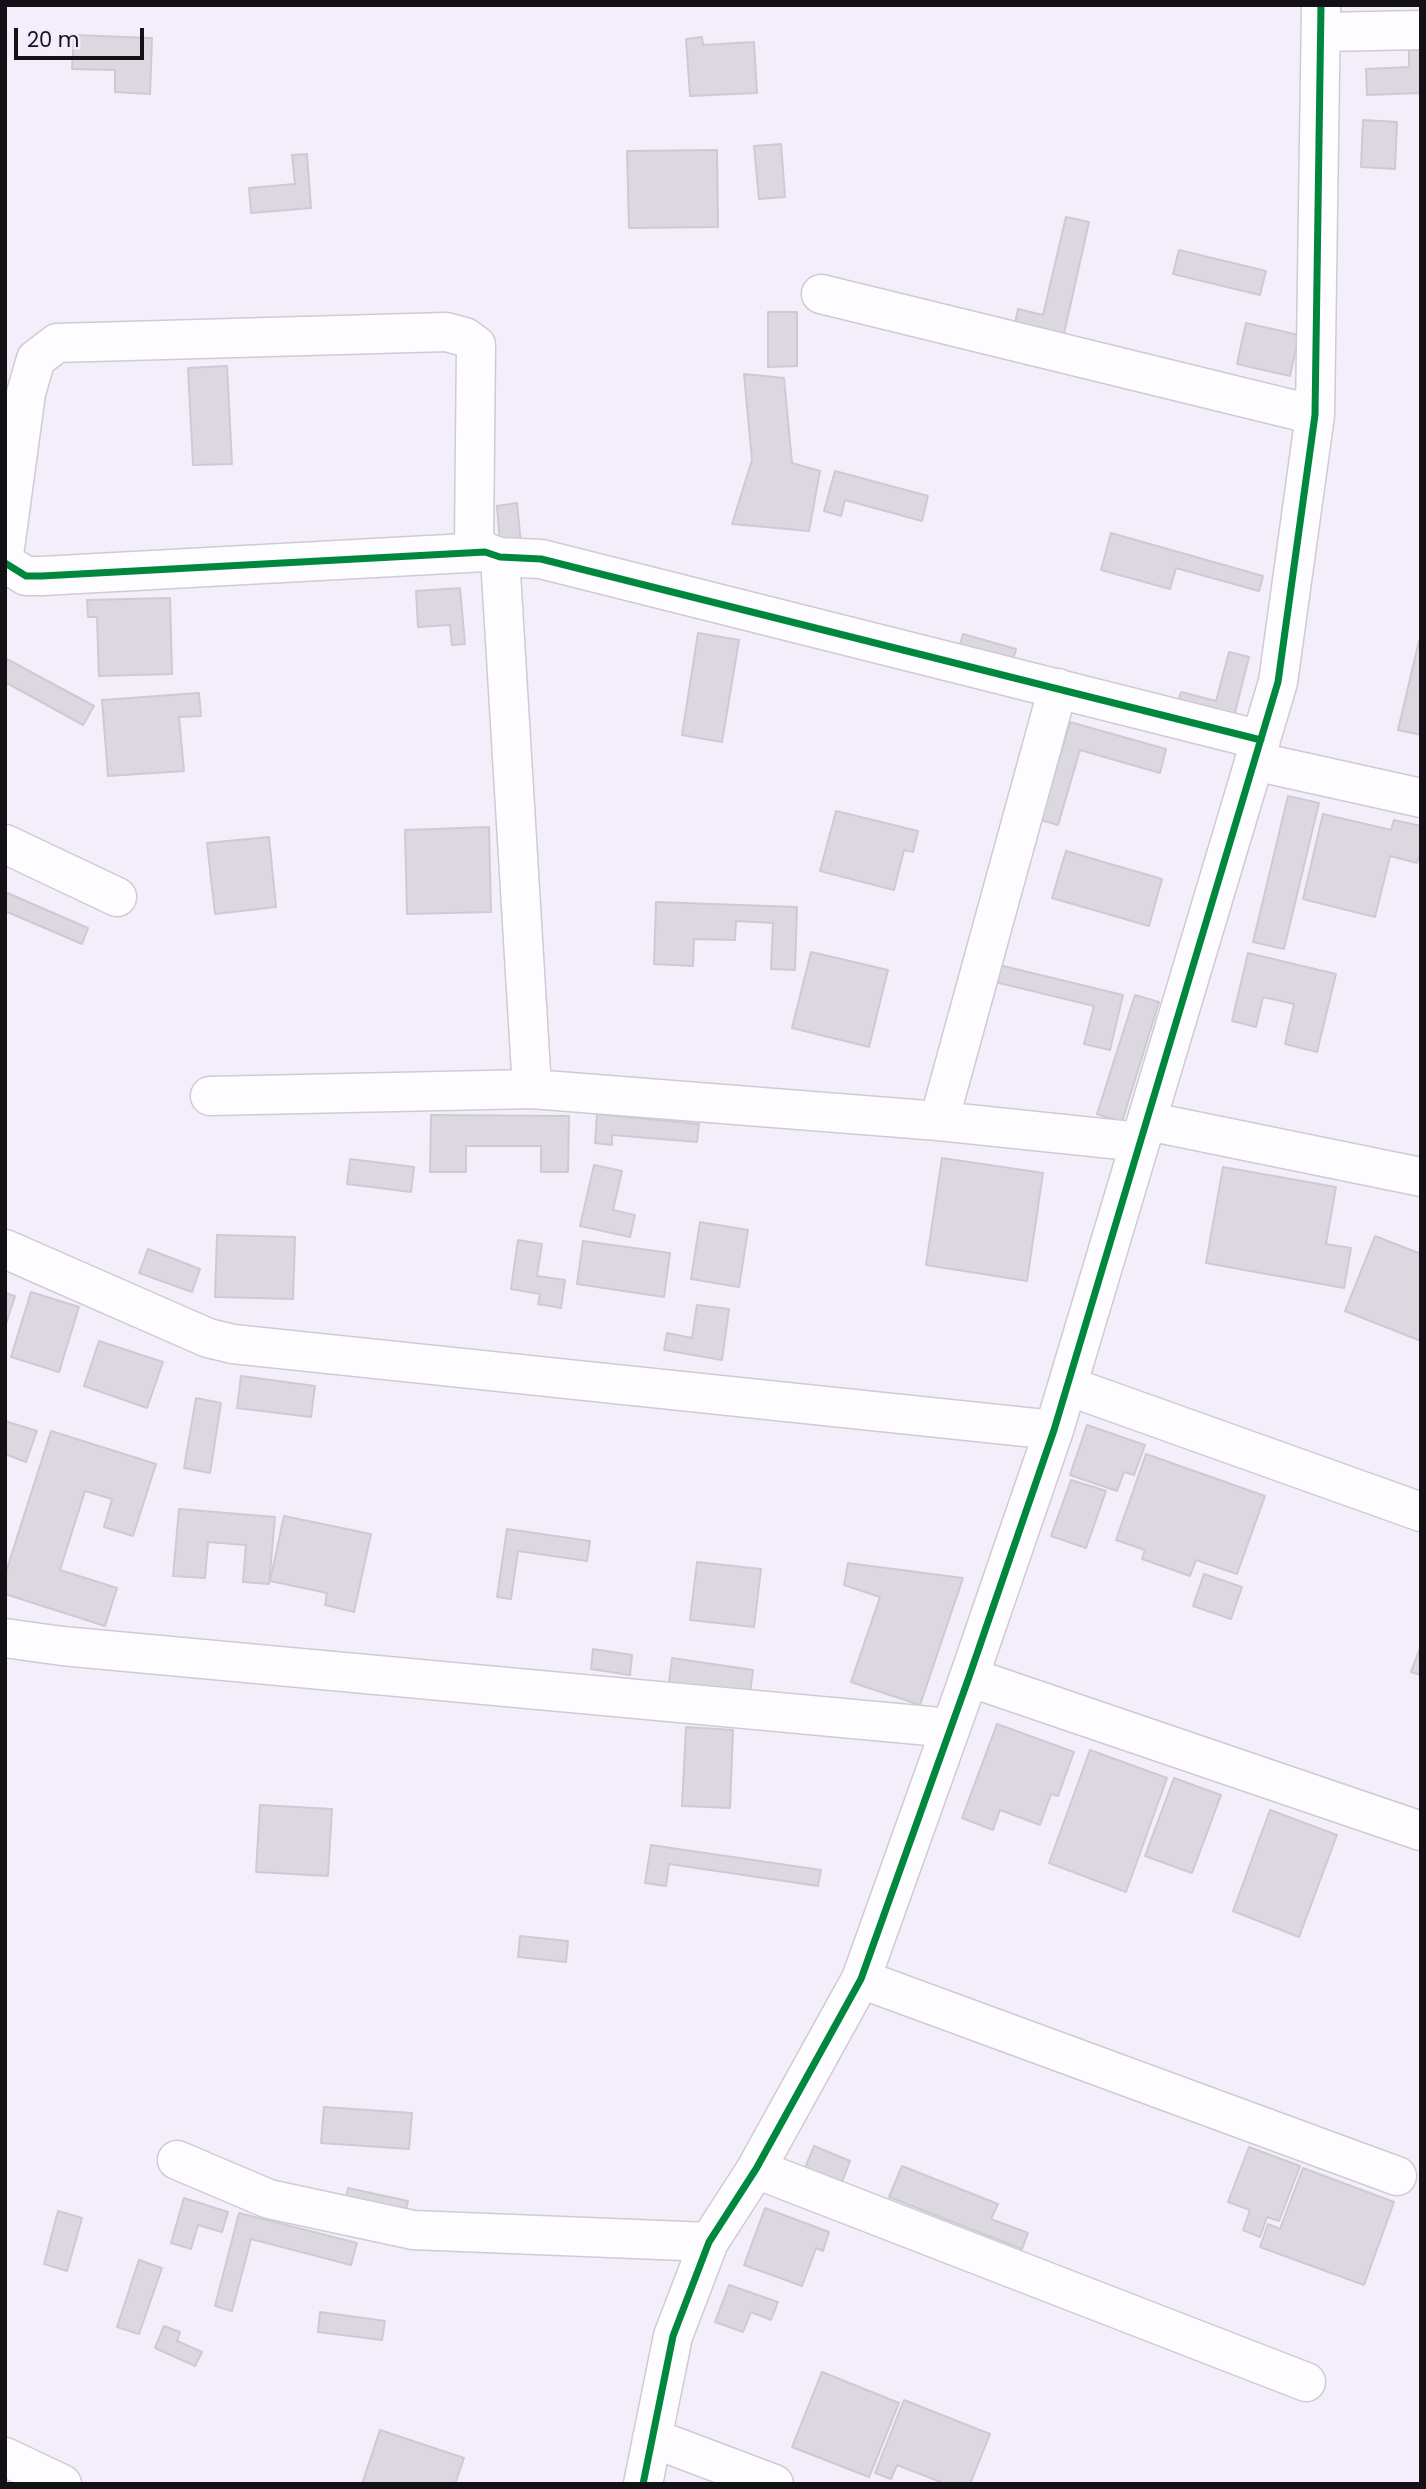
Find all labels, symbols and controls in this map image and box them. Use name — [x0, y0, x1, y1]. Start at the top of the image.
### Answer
scale bar — [18, 14, 147, 58]
text: 20 m — [27, 25, 80, 54]

